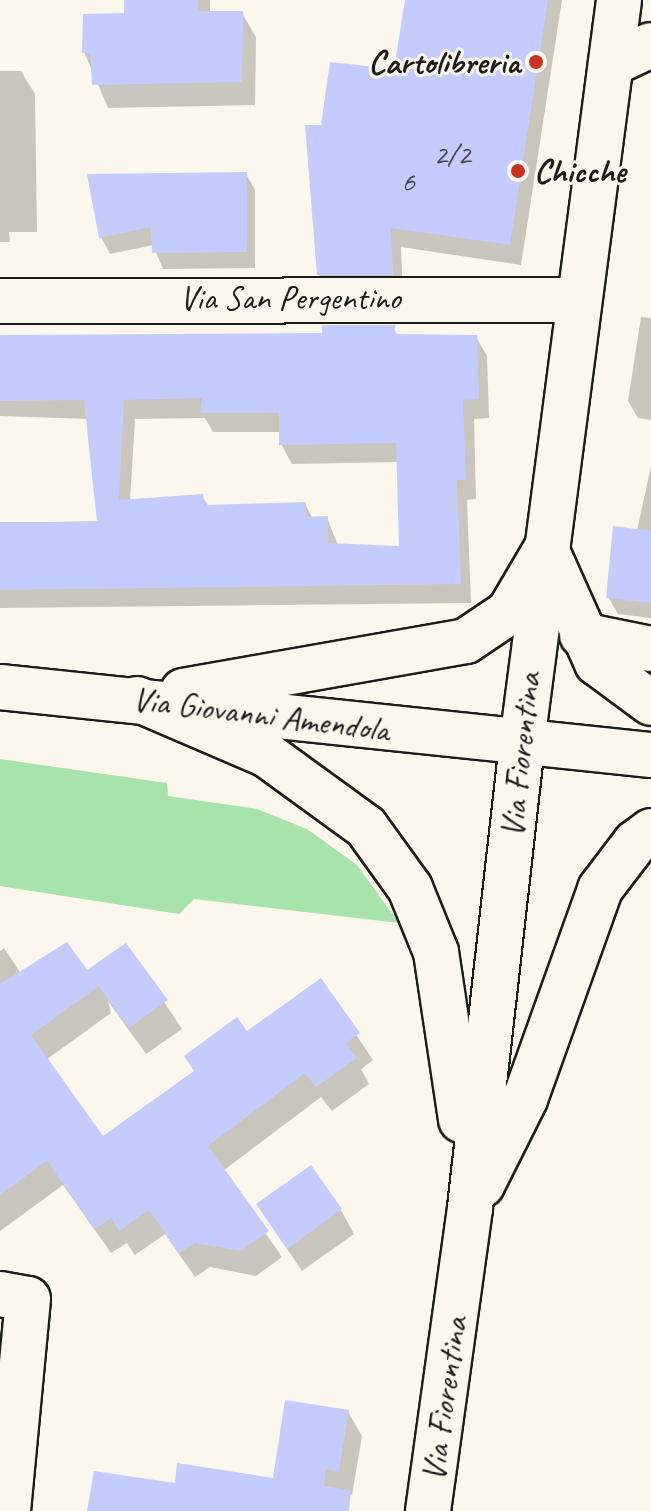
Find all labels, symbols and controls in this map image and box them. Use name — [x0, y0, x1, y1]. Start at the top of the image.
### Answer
place label: Cartolibreria — [368, 42, 520, 82]
marker: Cartolibreria — [527, 53, 545, 71]
house number: 2/2 — [434, 136, 470, 172]
place label: Chicche — [534, 151, 626, 191]
marker: Chicche — [509, 162, 527, 180]
house number: 6 — [401, 163, 415, 199]
street label: Via San Pergentino — [179, 278, 401, 318]
street label: Via Fiorentina — [491, 671, 549, 839]
street label: Via Giovanni Amendola — [130, 678, 392, 750]
street label: Via Fiorentina — [412, 1315, 476, 1483]

